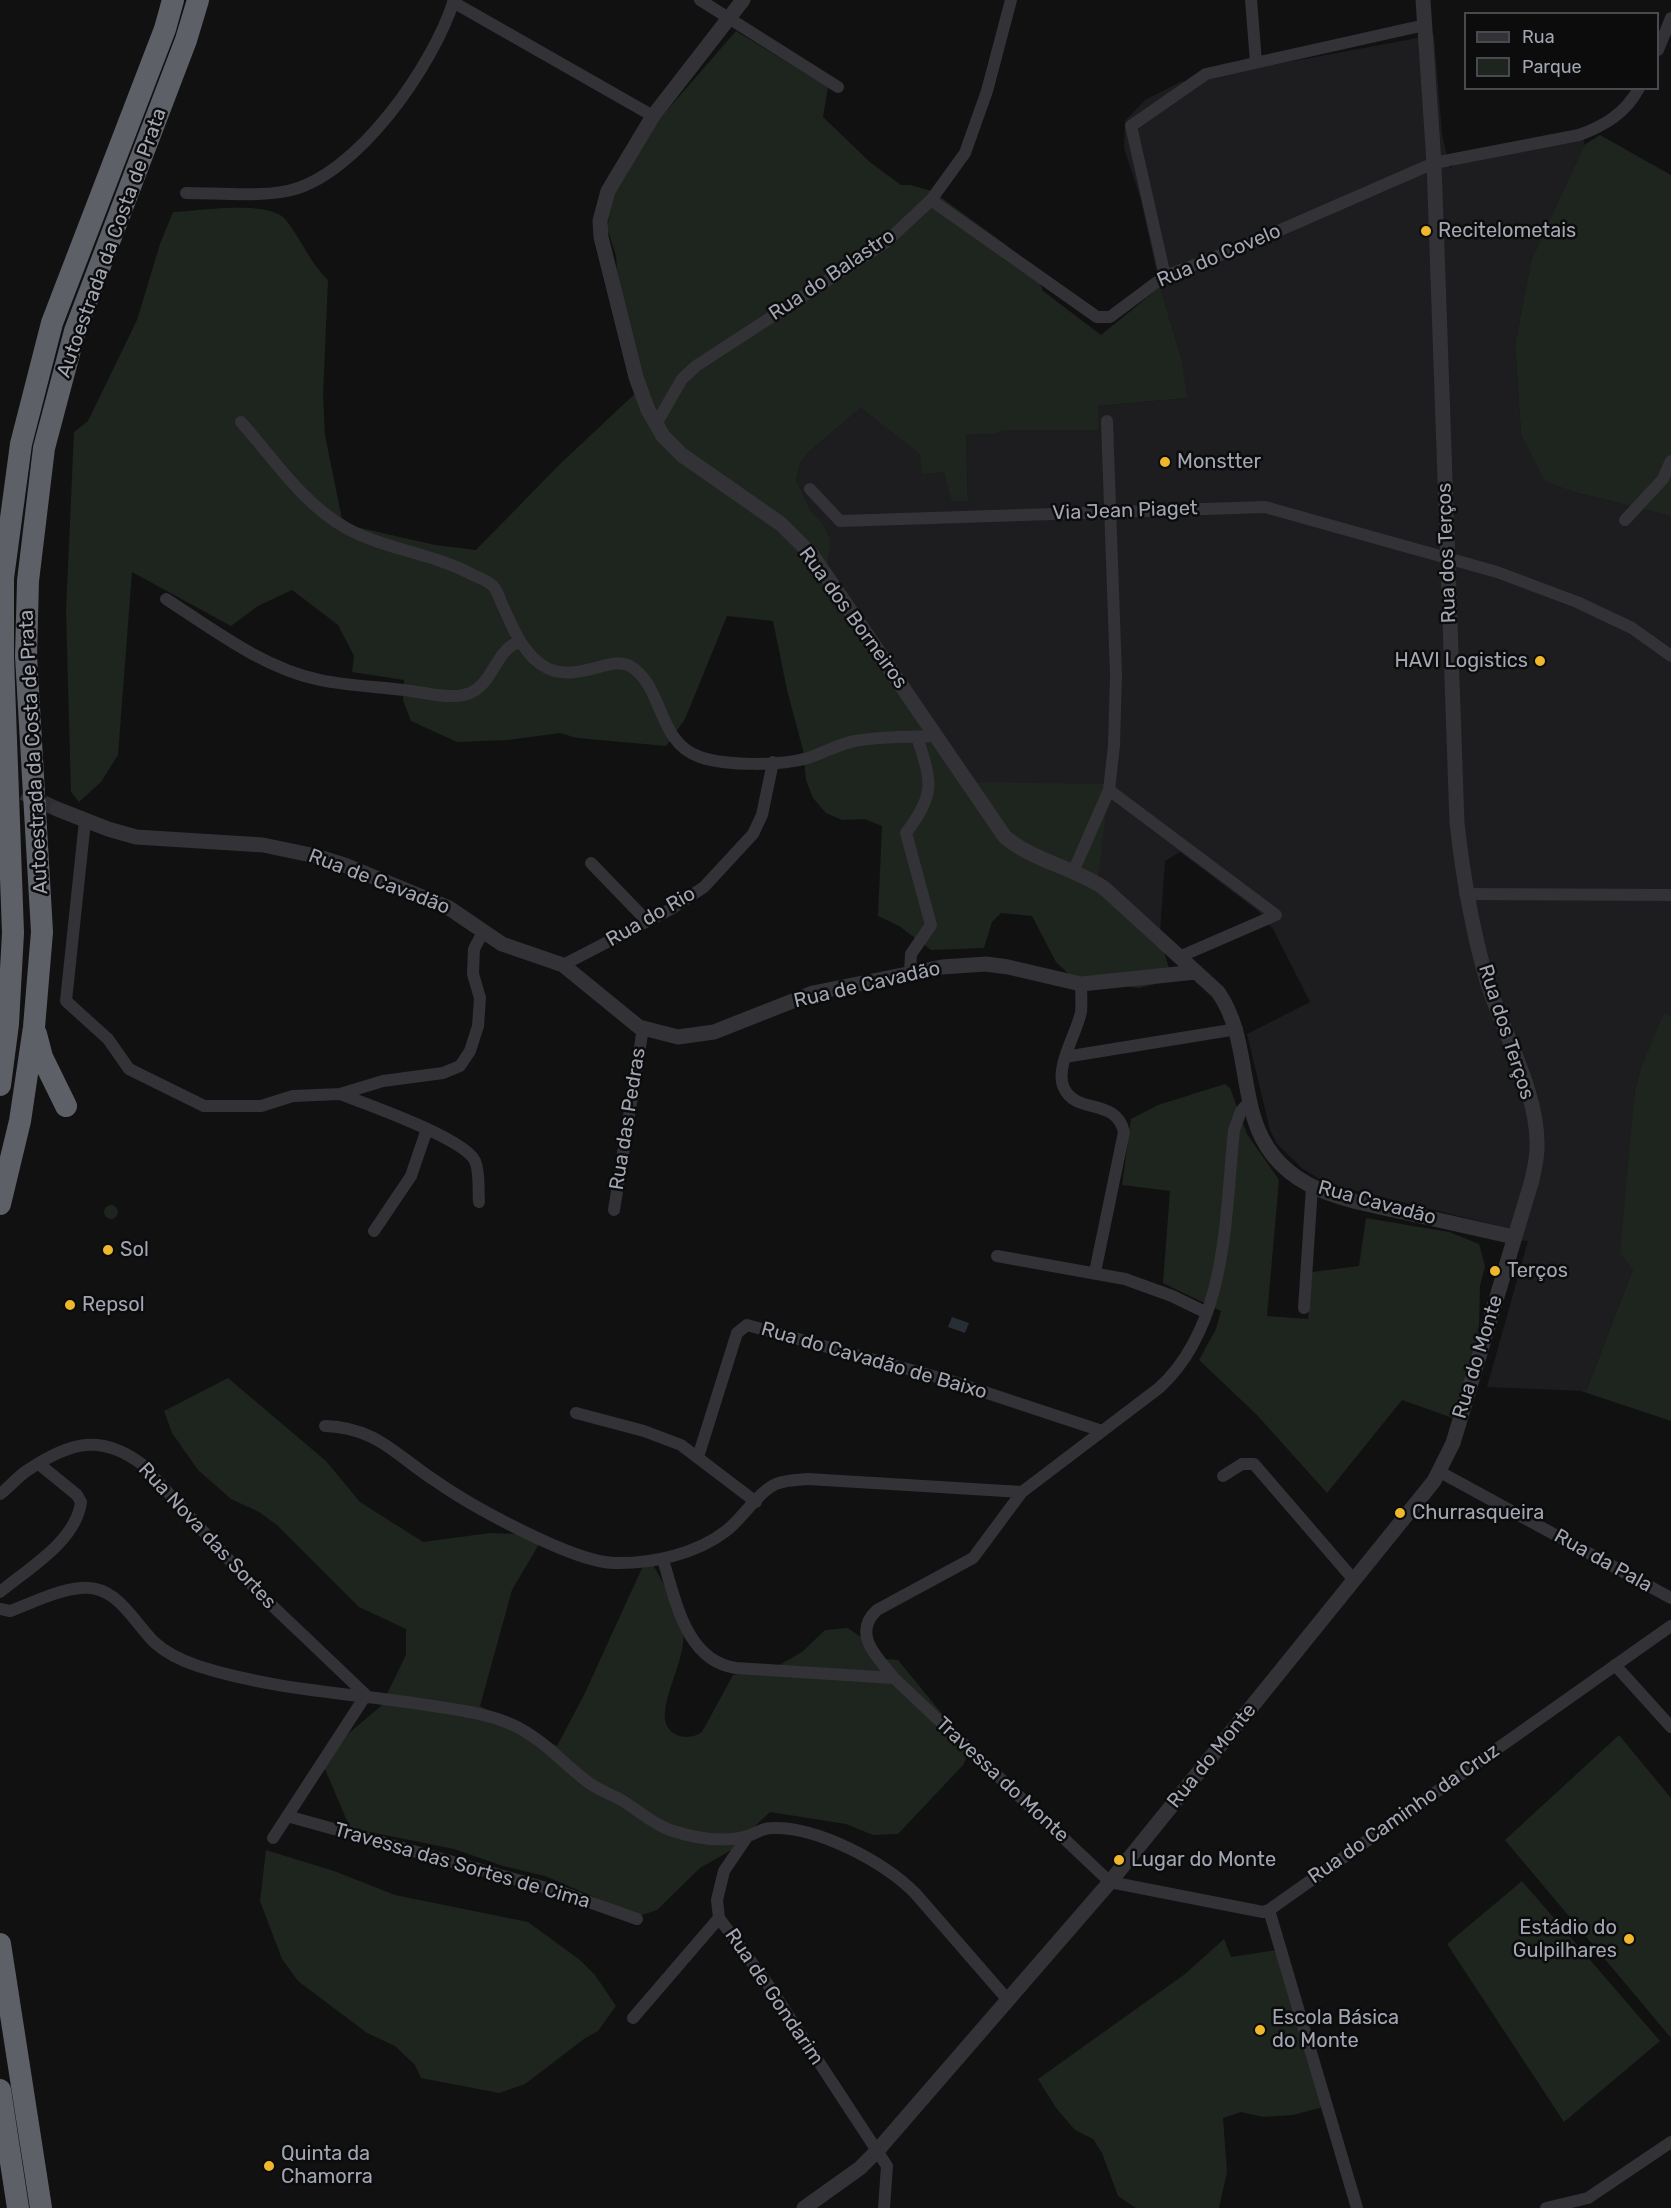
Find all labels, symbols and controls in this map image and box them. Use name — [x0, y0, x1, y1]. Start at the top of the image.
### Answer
legend — [1464, 12, 1659, 90]
text: Rua — [1522, 26, 1555, 48]
text: Parque — [1522, 56, 1582, 78]
street label: Autoestrada da Costa de Prata — [52, 105, 172, 381]
street label: Rua do Covelo — [1154, 219, 1284, 293]
place label: Recitelometais — [1438, 219, 1576, 243]
street label: Rua do Balastro — [765, 224, 899, 326]
marker: Recitelometais — [1419, 224, 1433, 238]
place label: Monstter — [1177, 450, 1261, 474]
marker: Monstter — [1158, 455, 1172, 469]
street label: Rua dos Terços — [1433, 482, 1461, 624]
street label: Via Jean Piaget — [1052, 496, 1198, 526]
street label: Rua dos Borneiros — [794, 542, 912, 694]
street label: Autoestrada da Costa de Prata — [15, 609, 53, 895]
place label: HAVI Logistics — [1394, 649, 1528, 673]
marker: HAVI Logistics — [1533, 654, 1547, 668]
street label: Rua de Cavadão — [305, 844, 453, 920]
street label: Rua do Rio — [602, 882, 700, 952]
street label: Rua de Cavadão — [792, 957, 942, 1013]
street label: Rua dos Terços — [1473, 961, 1539, 1103]
street label: Rua das Pedras — [605, 1046, 651, 1192]
street label: Rua Cavadão — [1315, 1176, 1439, 1230]
place label: Sol — [120, 1238, 149, 1262]
marker: Sol — [101, 1243, 115, 1257]
place label: Terços — [1507, 1259, 1568, 1283]
marker: Terços — [1488, 1264, 1502, 1278]
street label: Rua do Monte — [1448, 1292, 1508, 1422]
place label: Repsol — [82, 1293, 145, 1317]
marker: Repsol — [63, 1298, 77, 1312]
street label: Rua do Cavadão de Baixo — [758, 1317, 990, 1405]
street label: Rua Nova das Sortes — [133, 1458, 281, 1614]
place label: Churrasqueira — [1412, 1501, 1544, 1525]
marker: Churrasqueira — [1393, 1506, 1407, 1520]
street label: Rua da Pala — [1550, 1524, 1656, 1598]
street label: Rua do Monte — [1162, 1699, 1262, 1813]
street label: Travessa do Monte — [931, 1712, 1073, 1848]
street label: Rua do Caminho da Cruz — [1304, 1739, 1504, 1889]
street label: Travessa das Sortes de Cima — [331, 1818, 593, 1914]
place label: Lugar do Monte — [1131, 1848, 1276, 1872]
marker: Lugar do Monte — [1112, 1853, 1126, 1867]
place label: Estádio do Gulpilhares — [1513, 1916, 1617, 1963]
street label: Rua de Gondarim — [719, 1924, 829, 2070]
marker: Estádio do Gulpilhares — [1622, 1932, 1636, 1946]
place label: Escola Básica do Monte — [1272, 2006, 1399, 2053]
marker: Escola Básica do Monte — [1253, 2023, 1267, 2037]
place label: Quinta da Chamorra — [281, 2142, 373, 2189]
marker: Quinta da Chamorra — [262, 2159, 276, 2173]

